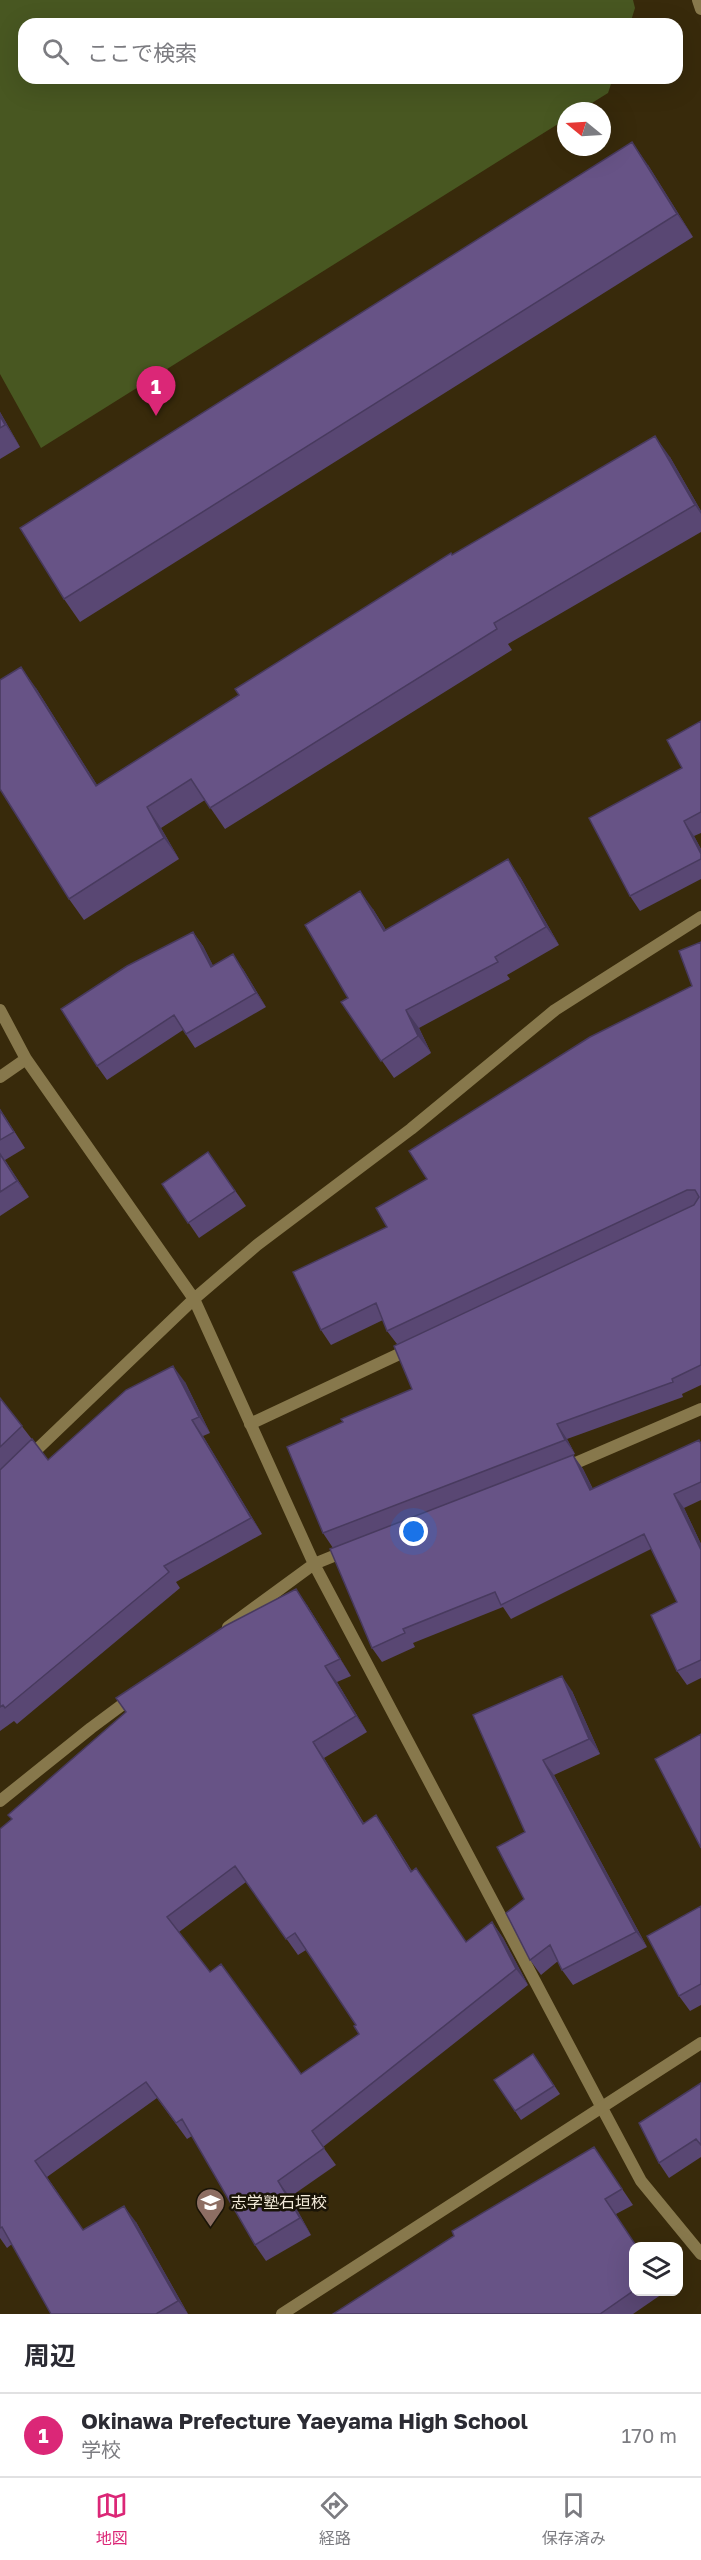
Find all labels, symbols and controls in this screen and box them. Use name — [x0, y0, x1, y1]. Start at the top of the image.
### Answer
search box — [18, 18, 683, 84]
icon: search — [39, 35, 72, 68]
text: ここで検索 — [87, 39, 197, 66]
north arrow — [557, 102, 611, 156]
pin: 1 — [136, 366, 176, 416]
your location — [399, 1517, 428, 1546]
school or university icon: 志学塾石垣校 — [194, 2186, 226, 2228]
place label: 志学塾石垣校 — [231, 2192, 327, 2212]
map controls — [629, 2242, 683, 2296]
button: layers — [629, 2242, 683, 2296]
text: 周辺 — [24, 2340, 76, 2371]
text: Okinawa Prefecture Yaeyama High School — [81, 2407, 528, 2434]
text: 1 — [38, 2423, 49, 2447]
text: 170 m — [622, 2423, 677, 2447]
text: 学校 — [81, 2437, 121, 2461]
tab: 地図 — [95, 2489, 128, 2549]
tab: 経路 — [318, 2489, 351, 2549]
tab: 保存済み — [542, 2489, 606, 2549]

